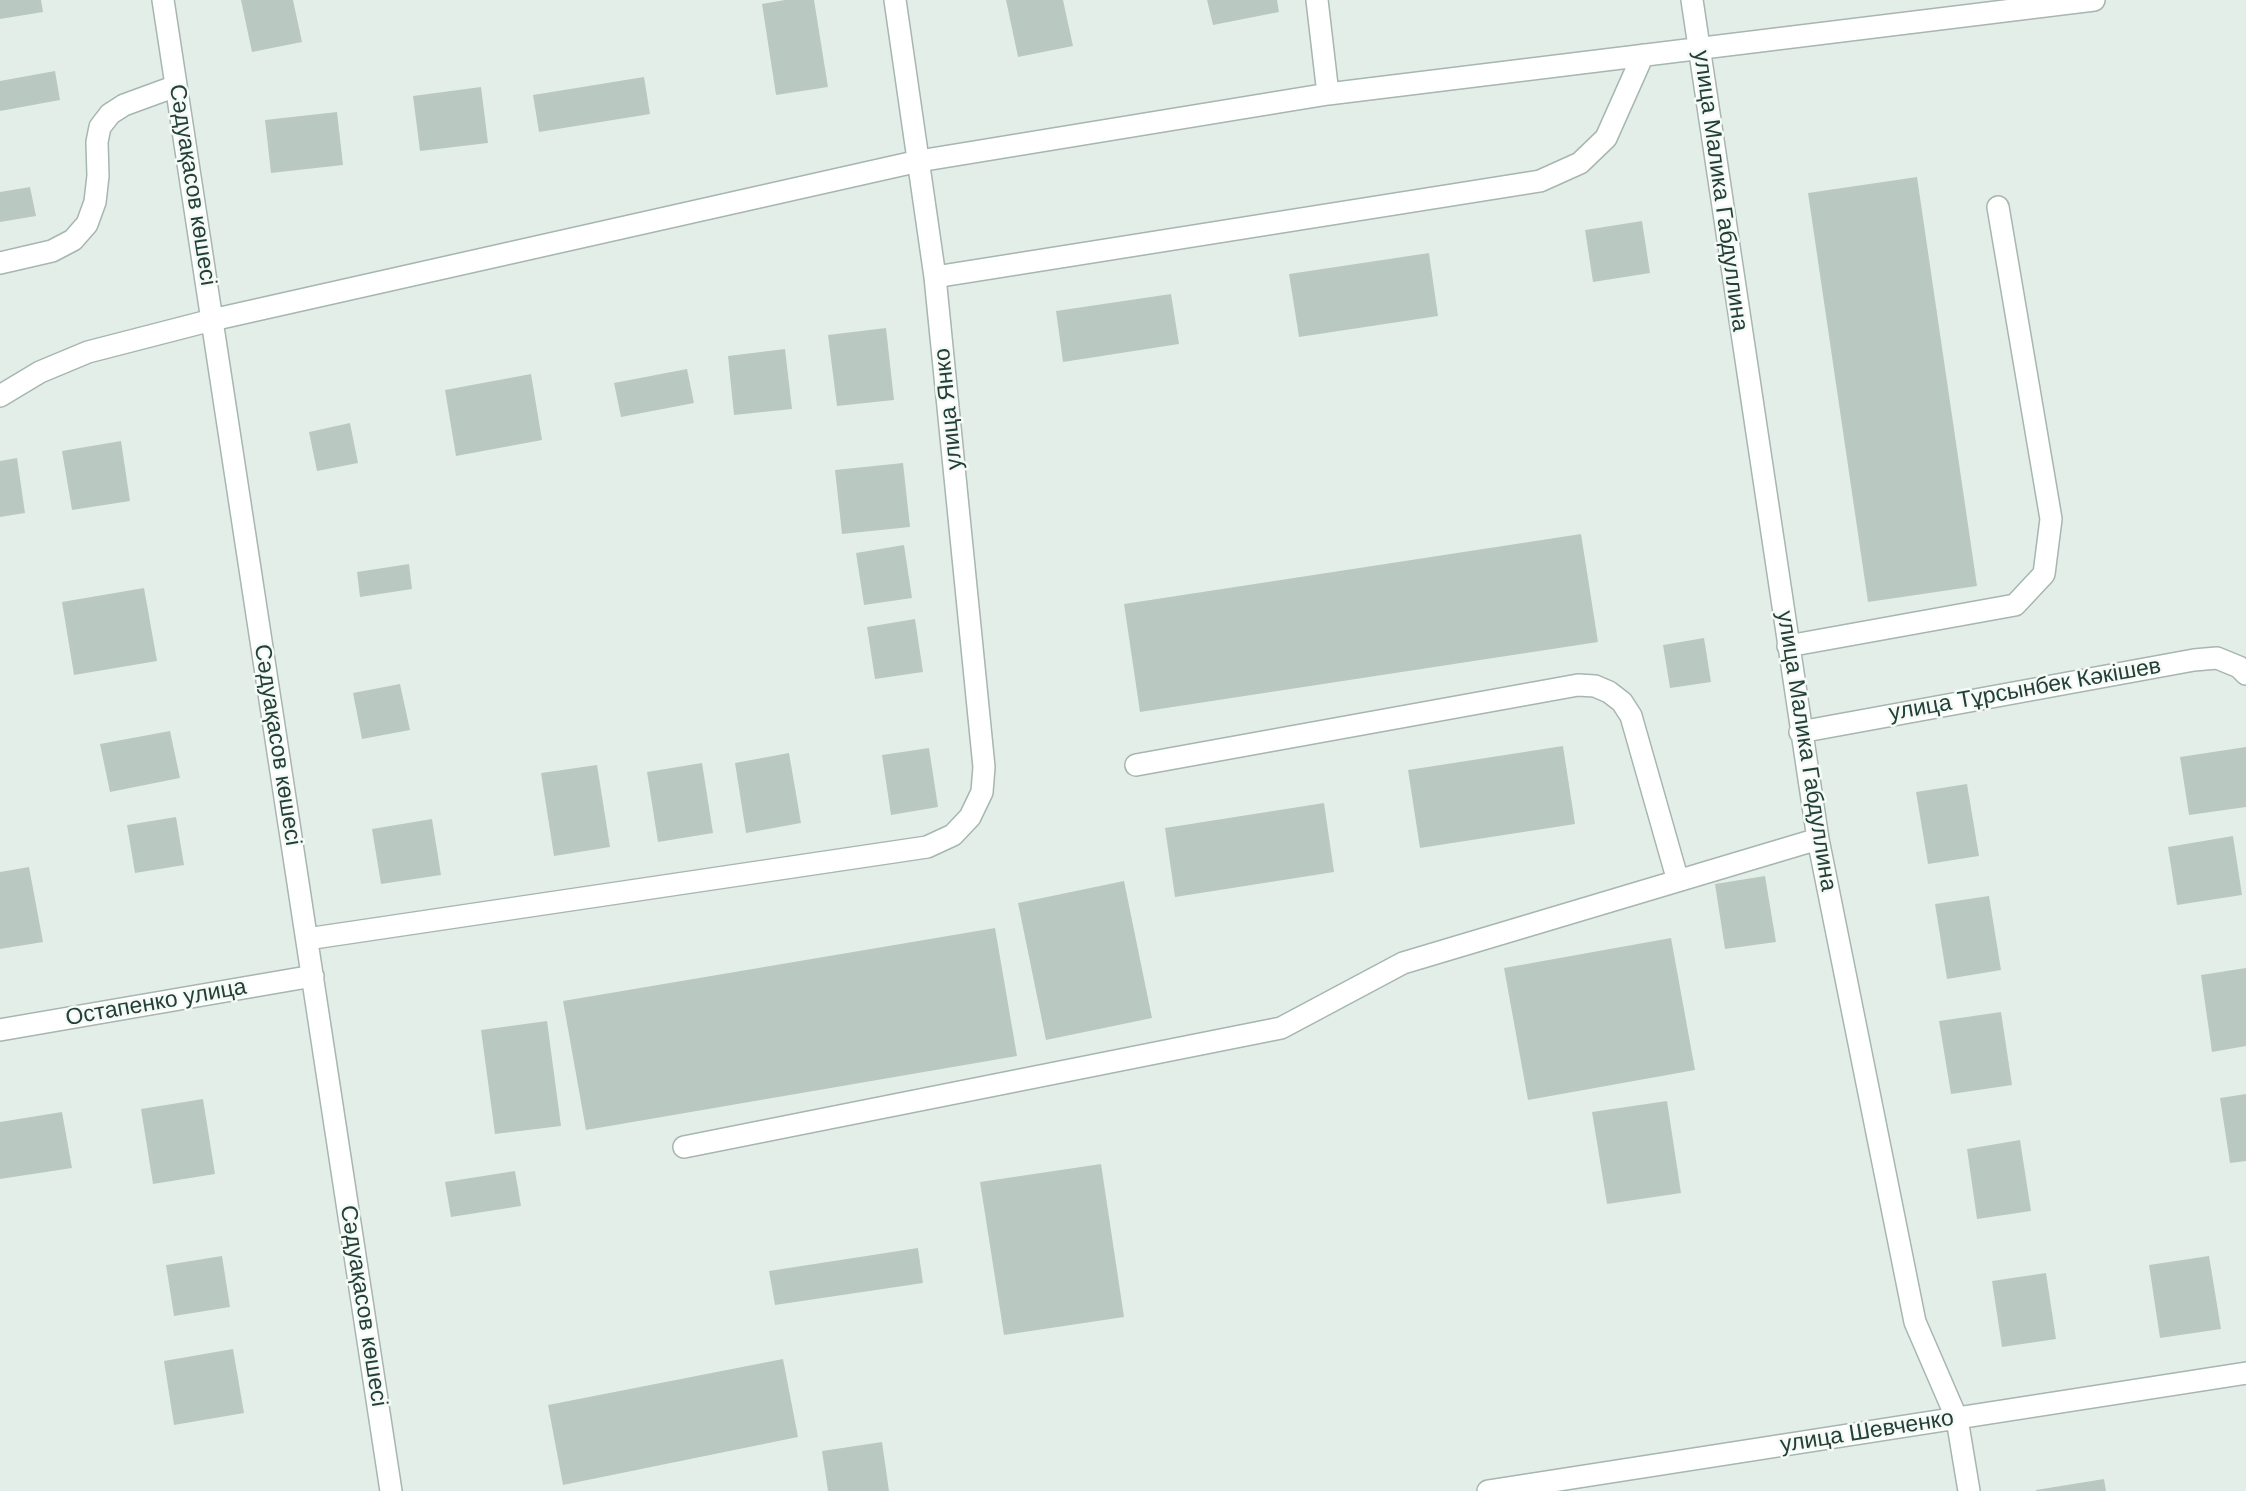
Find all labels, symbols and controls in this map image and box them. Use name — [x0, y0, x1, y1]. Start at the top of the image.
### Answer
street label: улица Малика Габдуллина — [1687, 49, 1753, 333]
street label: Сәдуақасов көшесі — [162, 82, 222, 288]
street label: улица Янко — [929, 347, 969, 471]
street label: улица Малика Габдуллина — [1770, 609, 1842, 893]
street label: Сәдуақасов көшесі — [247, 642, 307, 848]
street label: улица Тұрсынбек Кәкішев — [1887, 652, 2163, 728]
street label: Остапенко улица — [63, 974, 249, 1032]
street label: Сәдуақасов көшесі — [333, 1203, 393, 1409]
street label: улица Шевченко — [1778, 1405, 1956, 1459]

